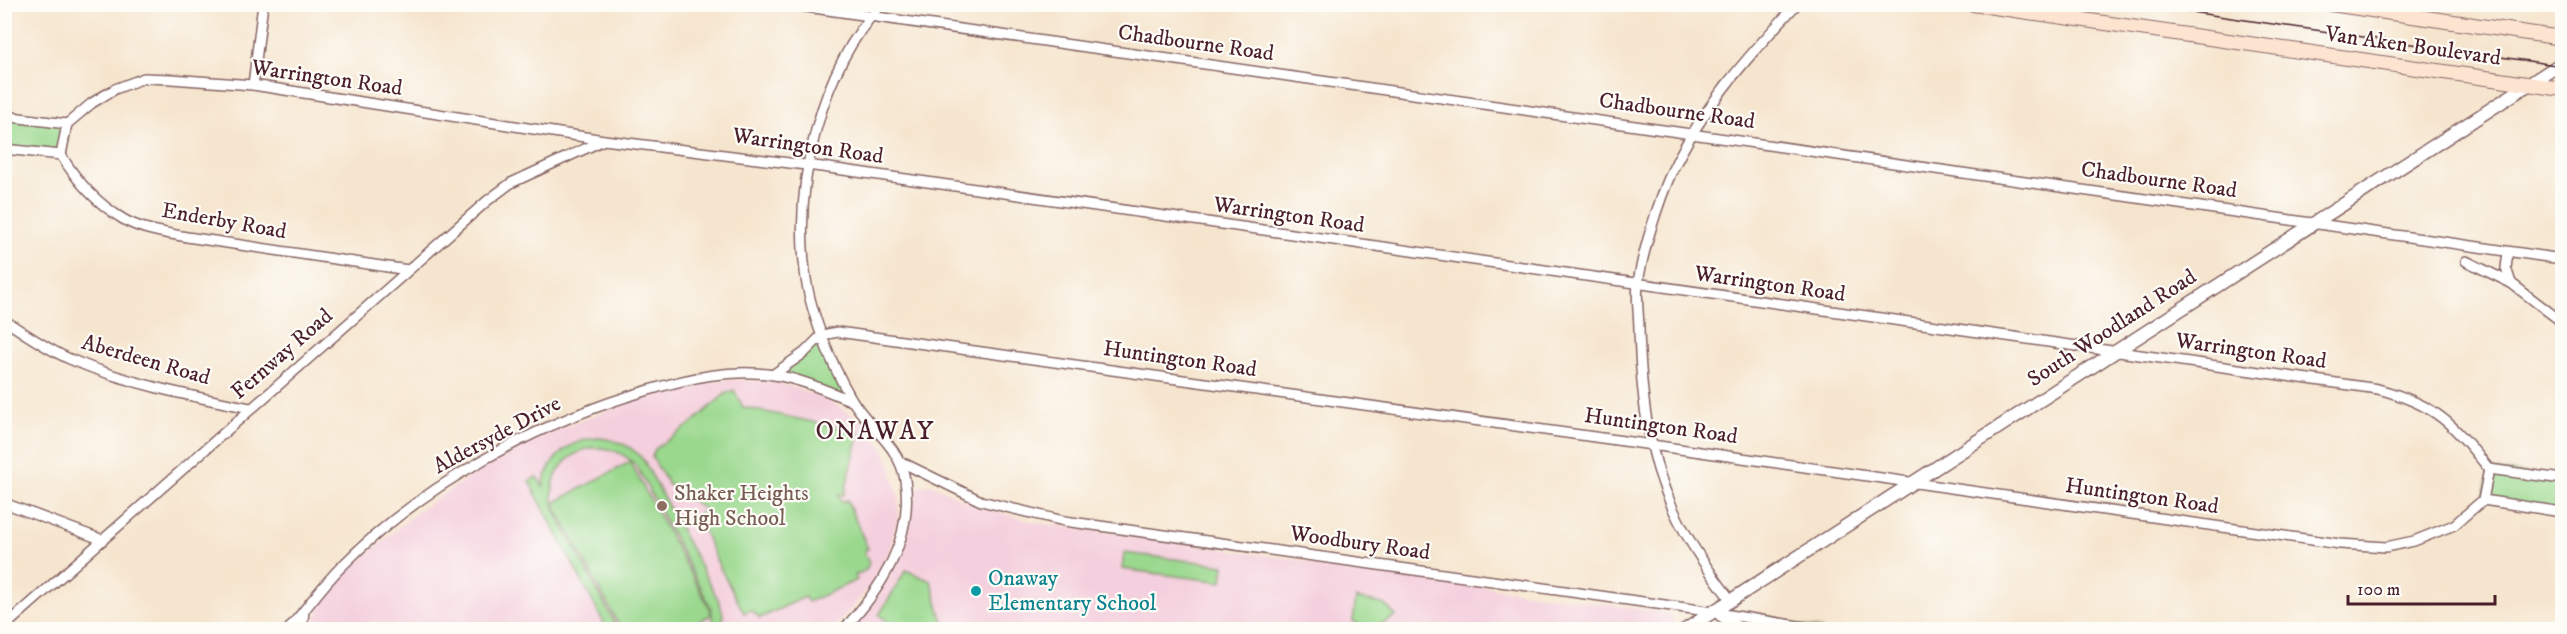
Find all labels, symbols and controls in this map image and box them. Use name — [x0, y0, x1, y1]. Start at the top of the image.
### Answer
street label: Chadbourne Road — [1116, 19, 1276, 67]
street label: Van Aken Boulevard — [2322, 20, 2503, 72]
street label: Warrington Road — [249, 54, 404, 102]
street label: Chadbourne Road — [1597, 87, 1757, 135]
street label: Warrington Road — [730, 122, 885, 170]
street label: Chadbourne Road — [2079, 156, 2239, 204]
street label: Warrington Road — [1211, 191, 1366, 239]
street label: Enderby Road — [159, 197, 289, 245]
street label: Warrington Road — [1692, 260, 1847, 308]
street label: South Woodland Road — [2022, 263, 2202, 393]
street label: Fernway Road — [226, 303, 338, 405]
street label: Warrington Road — [2173, 327, 2328, 375]
street label: Aberdeen Road — [79, 329, 213, 391]
street label: Huntington Road — [1102, 335, 1258, 383]
street label: Aldersyde Drive — [429, 390, 565, 480]
street label: Huntington Road — [1583, 402, 1739, 450]
district label: ONAWAY — [815, 415, 935, 448]
street label: Huntington Road — [2064, 472, 2220, 520]
place label: Shaker Heights High School — [674, 480, 809, 532]
marker: Shaker Heights High School — [655, 499, 669, 513]
street label: Woodbury Road — [1287, 520, 1432, 566]
place label: Onaway Elementary School — [988, 565, 1157, 617]
scale bar — [2348, 568, 2495, 606]
text: 100 m — [2357, 579, 2400, 601]
marker: Onaway Elementary School — [969, 584, 983, 598]

